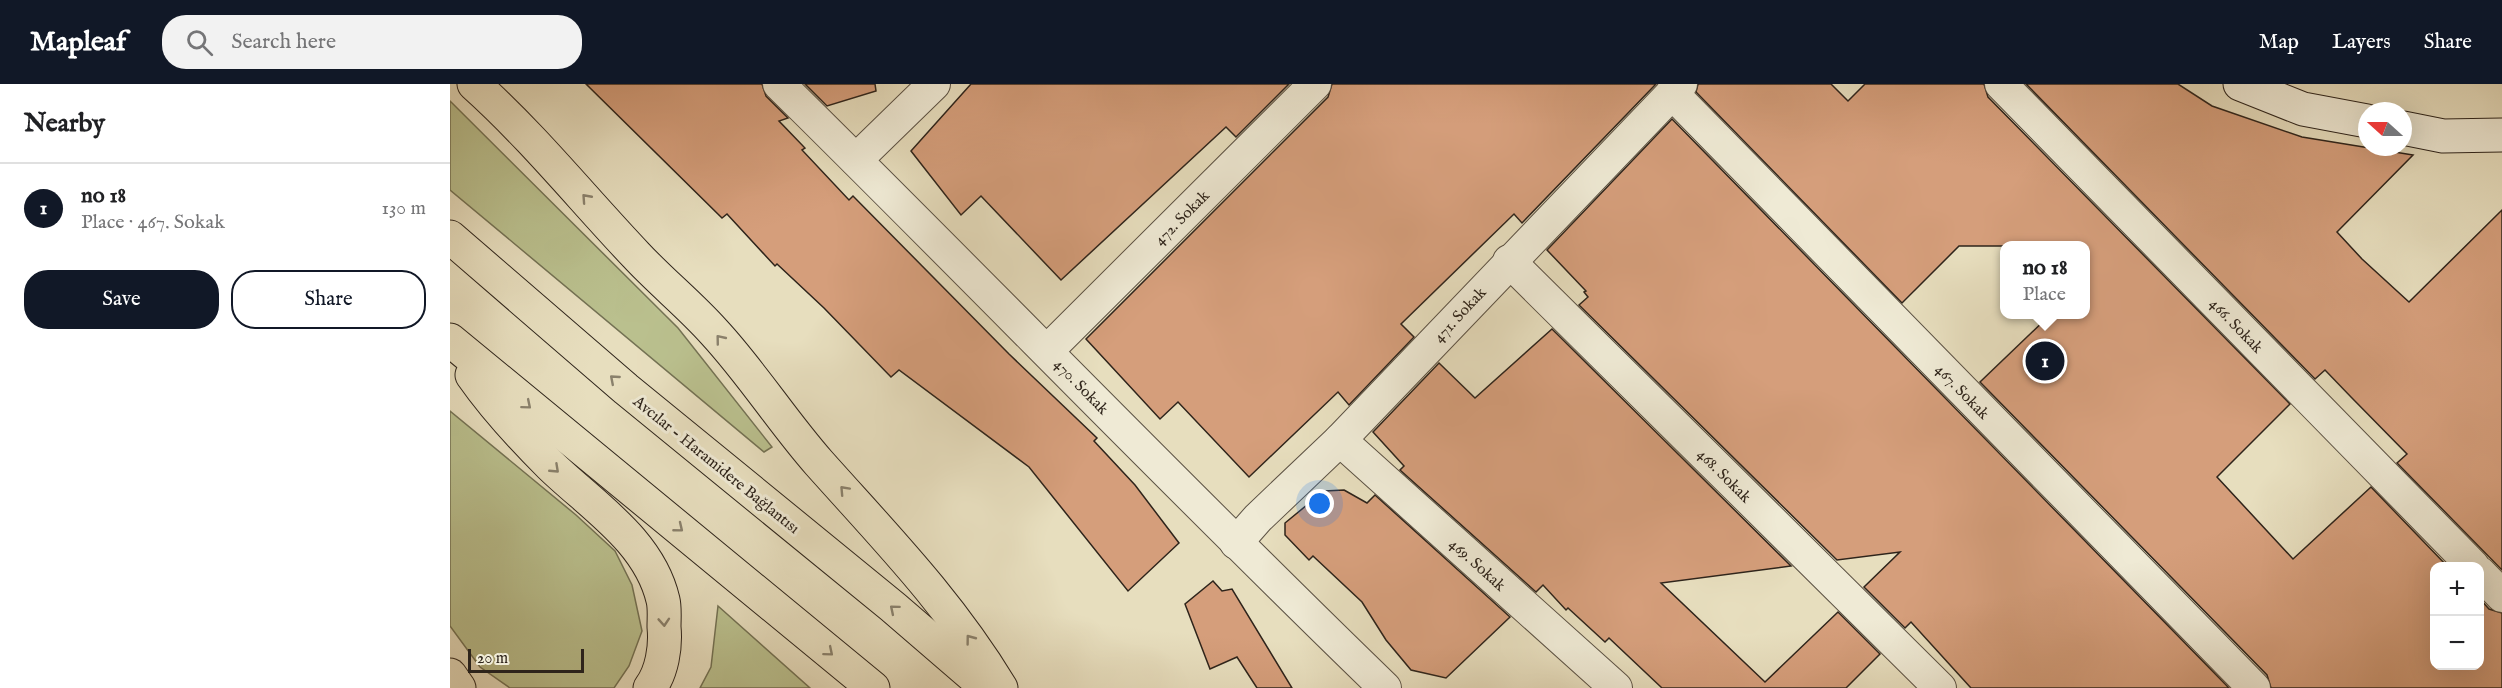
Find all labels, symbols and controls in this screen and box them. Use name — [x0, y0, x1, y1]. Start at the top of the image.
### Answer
search box — [162, 15, 582, 69]
text: Mapleaf — [30, 25, 126, 60]
icon: search — [183, 26, 216, 59]
text: Search here — [231, 28, 336, 56]
text: Map — [2259, 29, 2299, 56]
text: Layers — [2332, 29, 2391, 56]
text: Share — [2424, 29, 2472, 56]
north arrow — [2358, 102, 2412, 156]
text: Nearby — [24, 107, 105, 140]
text: no 18 — [81, 182, 126, 210]
street label: 472. Sokak — [1151, 186, 1215, 250]
one-way arrow — [582, 195, 593, 205]
text: 1 — [40, 196, 47, 221]
text: 130 m — [381, 196, 426, 221]
text: Place · 467. Sokak — [81, 210, 225, 235]
popup — [2000, 241, 2090, 319]
text: no 18 — [2022, 254, 2068, 282]
button: Save — [24, 270, 219, 329]
button: Share — [231, 270, 426, 329]
text: Place — [2022, 282, 2066, 307]
street label: 471. Sokak — [1430, 283, 1491, 347]
street label: 466. Sokak — [2204, 295, 2267, 358]
one-way arrow — [717, 335, 728, 346]
pin: 1 — [2026, 338, 2064, 384]
street label: 470. Sokak — [1049, 355, 1113, 420]
street label: 467. Sokak — [1930, 360, 1993, 425]
one-way arrow — [610, 375, 621, 386]
street label: Avcılar - Haramidere Bağlantısı — [628, 392, 803, 539]
one-way arrow — [520, 397, 531, 408]
street label: 468. Sokak — [1692, 445, 1755, 508]
one-way arrow — [548, 462, 559, 473]
one-way arrow — [841, 486, 852, 497]
your location — [1305, 489, 1334, 518]
one-way arrow — [672, 520, 683, 531]
street label: 469. Sokak — [1444, 535, 1509, 596]
map controls — [2430, 562, 2484, 670]
button: + — [2430, 562, 2484, 616]
one-way arrow — [890, 605, 901, 616]
button: − — [2430, 616, 2484, 670]
one-way arrow — [657, 618, 670, 627]
one-way arrow — [966, 634, 977, 645]
one-way arrow — [822, 644, 833, 655]
scale bar — [468, 646, 584, 674]
text: 20 m — [477, 649, 508, 669]

